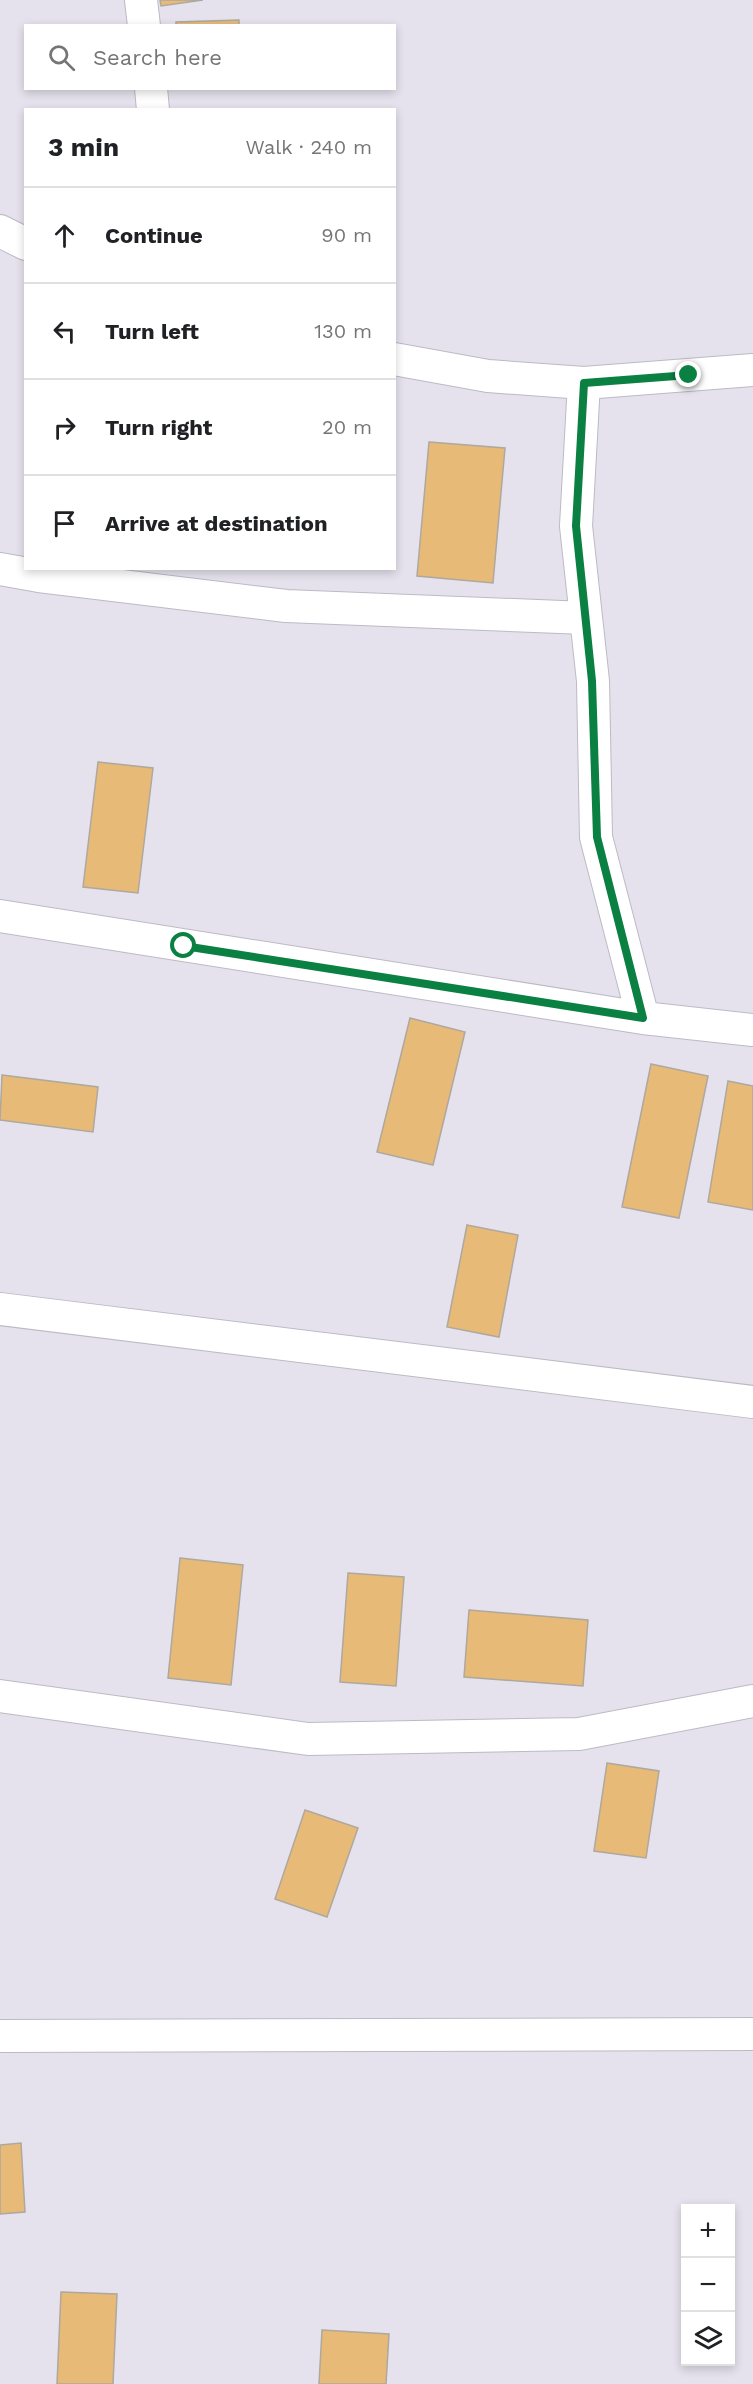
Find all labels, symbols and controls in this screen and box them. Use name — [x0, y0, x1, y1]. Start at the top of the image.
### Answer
search box — [24, 24, 396, 90]
icon: search — [45, 41, 78, 74]
text: Search here — [93, 45, 222, 70]
text: 3 min — [48, 132, 119, 162]
text: Walk · 240 m — [245, 135, 372, 159]
icon: ahead — [48, 219, 81, 252]
text: Continue — [105, 223, 203, 248]
text: 90 m — [321, 223, 372, 247]
icon: left — [48, 315, 81, 348]
text: Turn left — [105, 319, 199, 344]
text: 130 m — [314, 319, 372, 343]
route end — [675, 361, 701, 387]
icon: right — [48, 411, 81, 444]
text: Turn right — [105, 415, 212, 440]
text: 20 m — [322, 415, 372, 439]
icon: arrive — [48, 507, 81, 540]
text: Arrive at destination — [105, 511, 328, 536]
route start — [170, 932, 196, 958]
map controls — [681, 2204, 735, 2366]
button: + — [681, 2204, 735, 2258]
button: − — [681, 2258, 735, 2312]
button: layers — [681, 2312, 735, 2366]

